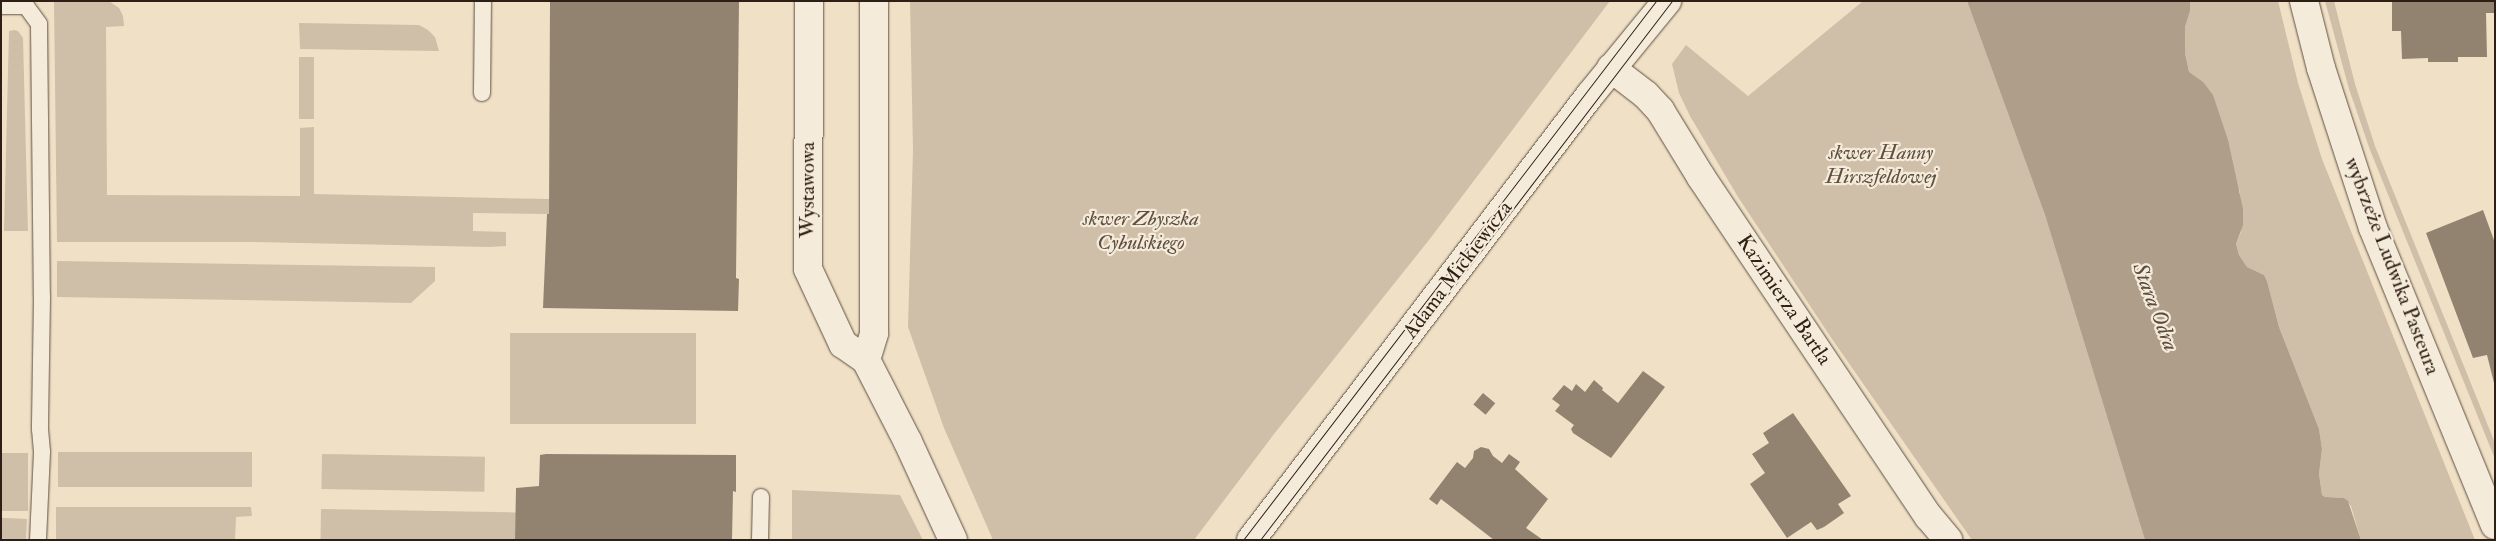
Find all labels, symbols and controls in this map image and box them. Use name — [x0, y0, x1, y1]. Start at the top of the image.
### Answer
park label: skwer Hanny Hirszfeldowej — [1826, 140, 1936, 190]
street label: Wystawowa — [795, 142, 821, 238]
street label: wybrzeże Ludwika Pasteura — [2339, 154, 2445, 378]
street label: Adama Mickiewicza — [1398, 196, 1518, 344]
park label: skwer Zbyszka Cybulskiego — [1083, 206, 1199, 256]
street label: Kazimierza Bartla — [1731, 230, 1837, 370]
water label: Stara Odra — [2126, 259, 2184, 355]

